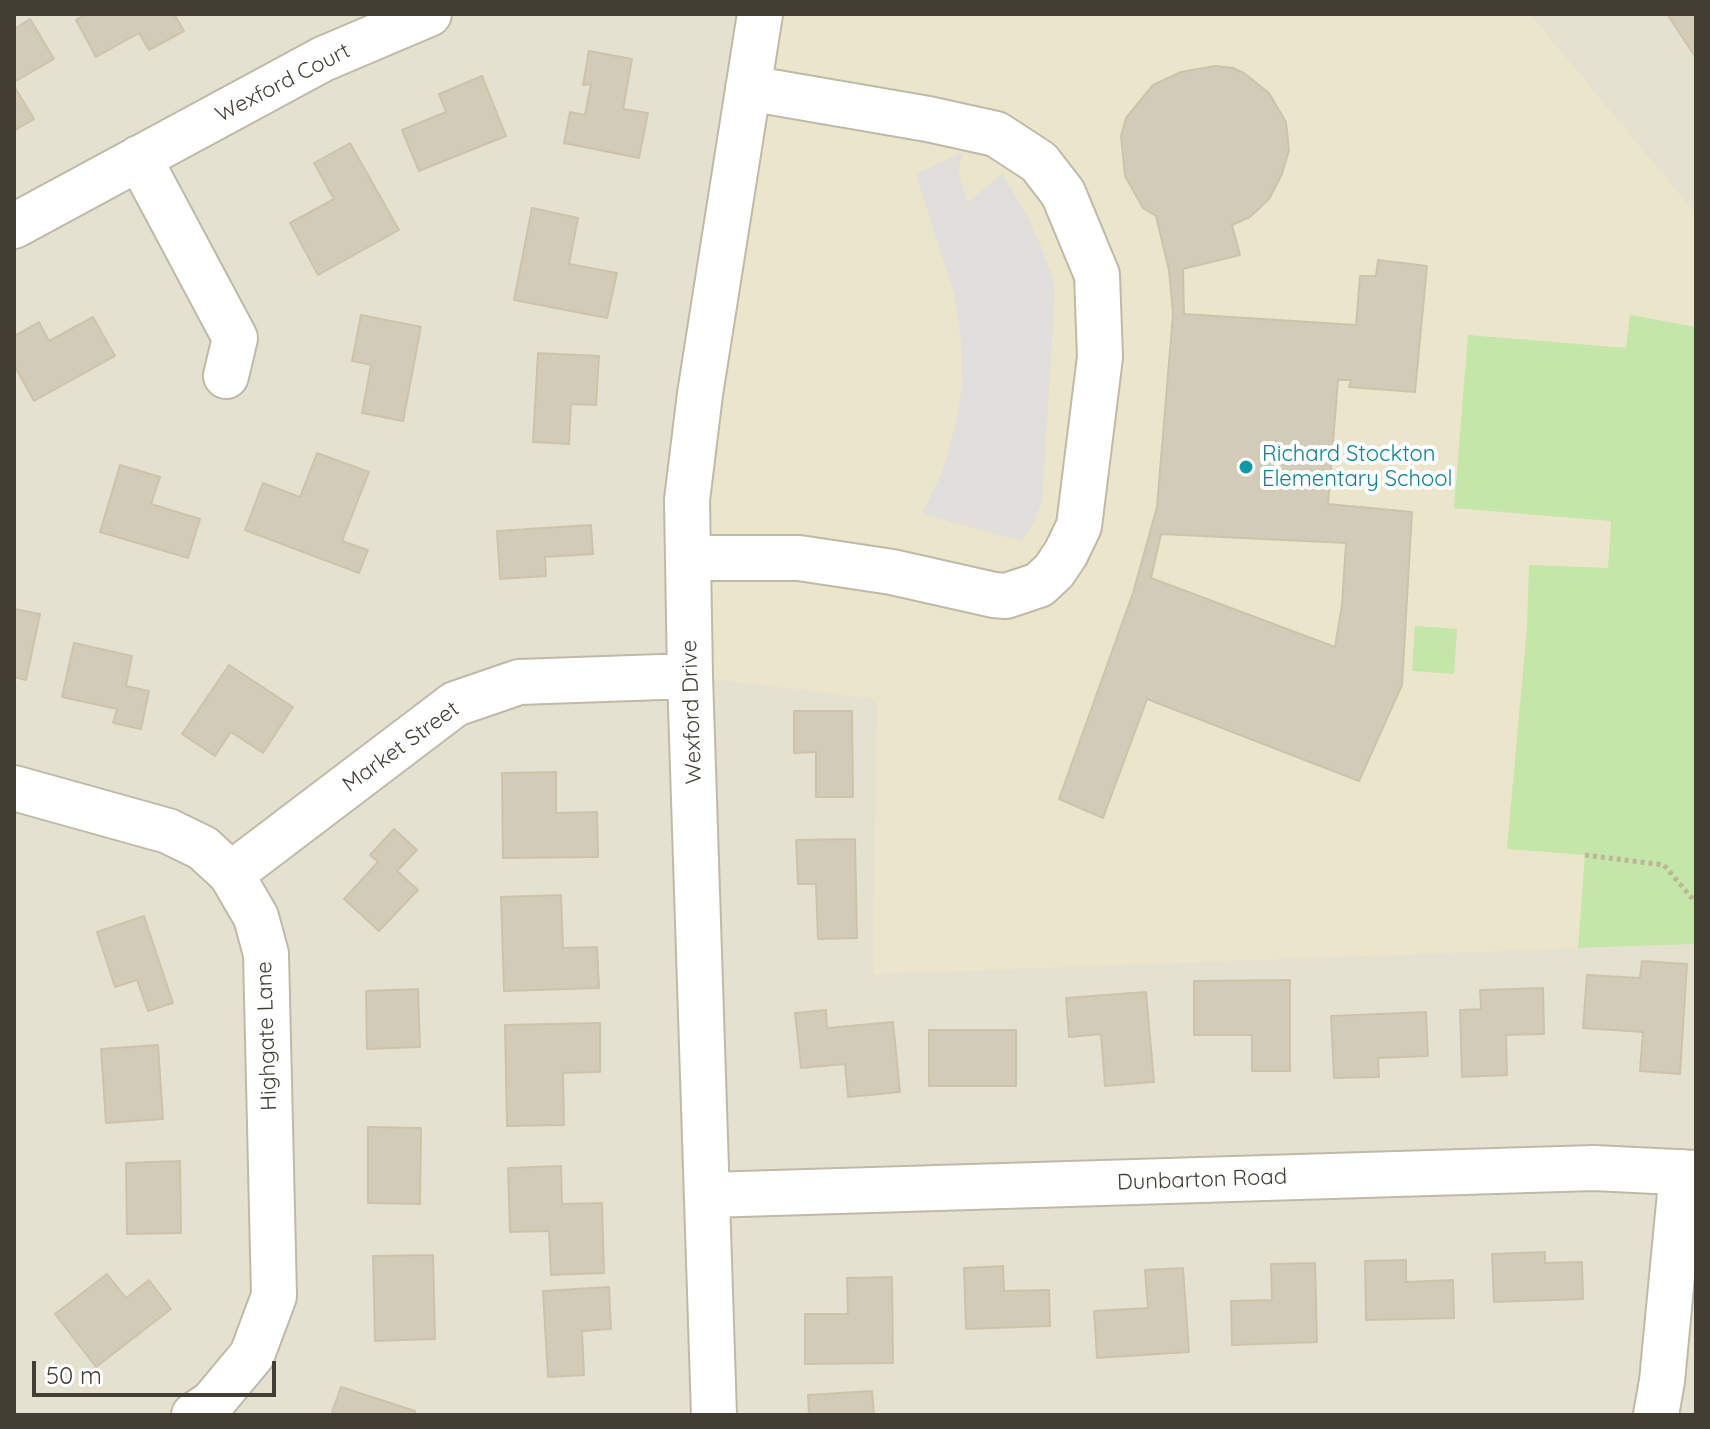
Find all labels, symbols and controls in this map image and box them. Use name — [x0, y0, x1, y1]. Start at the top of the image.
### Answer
street label: Wexford Court — [211, 38, 355, 128]
place label: Richard Stockton Elementary School — [1262, 441, 1453, 492]
marker: Richard Stockton Elementary School — [1237, 458, 1255, 476]
street label: Wexford Drive — [676, 639, 708, 785]
street label: Market Street — [338, 696, 464, 798]
street label: Highgate Lane — [251, 961, 283, 1111]
street label: Dunbarton Road — [1117, 1164, 1287, 1196]
scale bar — [36, 1345, 280, 1395]
text: 50 m — [46, 1360, 102, 1390]

